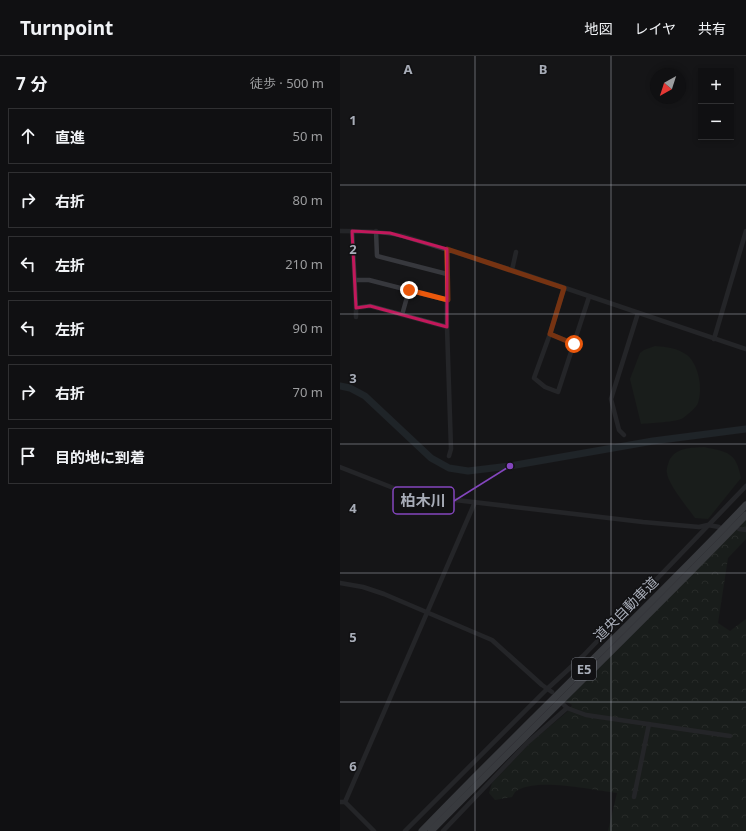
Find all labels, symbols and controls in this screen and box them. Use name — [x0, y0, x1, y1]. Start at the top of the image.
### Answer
text: Turnpoint — [20, 15, 113, 41]
text: 地図 — [584, 19, 612, 38]
text: レイヤ — [634, 19, 676, 38]
text: 共有 — [698, 19, 726, 38]
text: A — [404, 60, 413, 78]
text: B — [539, 60, 547, 78]
north arrow — [650, 68, 686, 104]
map controls — [698, 68, 734, 140]
button: + — [698, 68, 734, 104]
text: 7 分 — [16, 72, 47, 95]
text: 徒歩 · 500 m — [250, 74, 324, 92]
button: − — [698, 104, 734, 140]
text: 1 — [349, 111, 357, 129]
icon: ahead — [17, 125, 39, 147]
text: 直進 — [55, 127, 85, 147]
text: 50 m — [293, 127, 323, 145]
icon: right — [17, 189, 39, 211]
text: 右折 — [55, 191, 85, 211]
text: 80 m — [293, 191, 323, 209]
text: 2 — [349, 240, 357, 258]
icon: left — [17, 253, 39, 275]
text: 左折 — [55, 255, 85, 275]
text: 210 m — [285, 255, 323, 273]
route end — [400, 281, 418, 299]
icon: left — [17, 317, 39, 339]
text: 左折 — [55, 319, 85, 339]
text: 90 m — [293, 319, 323, 337]
route start — [565, 335, 583, 353]
text: 3 — [349, 369, 357, 387]
icon: right — [17, 381, 39, 403]
text: 右折 — [55, 383, 85, 403]
text: 70 m — [293, 383, 323, 401]
icon: arrive — [17, 445, 39, 467]
text: 目的地に到着 — [55, 447, 145, 467]
callout: 柏木川 — [393, 487, 454, 514]
text: 柏木川 — [400, 490, 446, 510]
text: 4 — [349, 499, 357, 517]
street label: 道央自動車道 — [589, 572, 662, 645]
text: 5 — [349, 628, 357, 646]
road number: E5 — [572, 658, 596, 680]
text: 6 — [349, 757, 357, 775]

